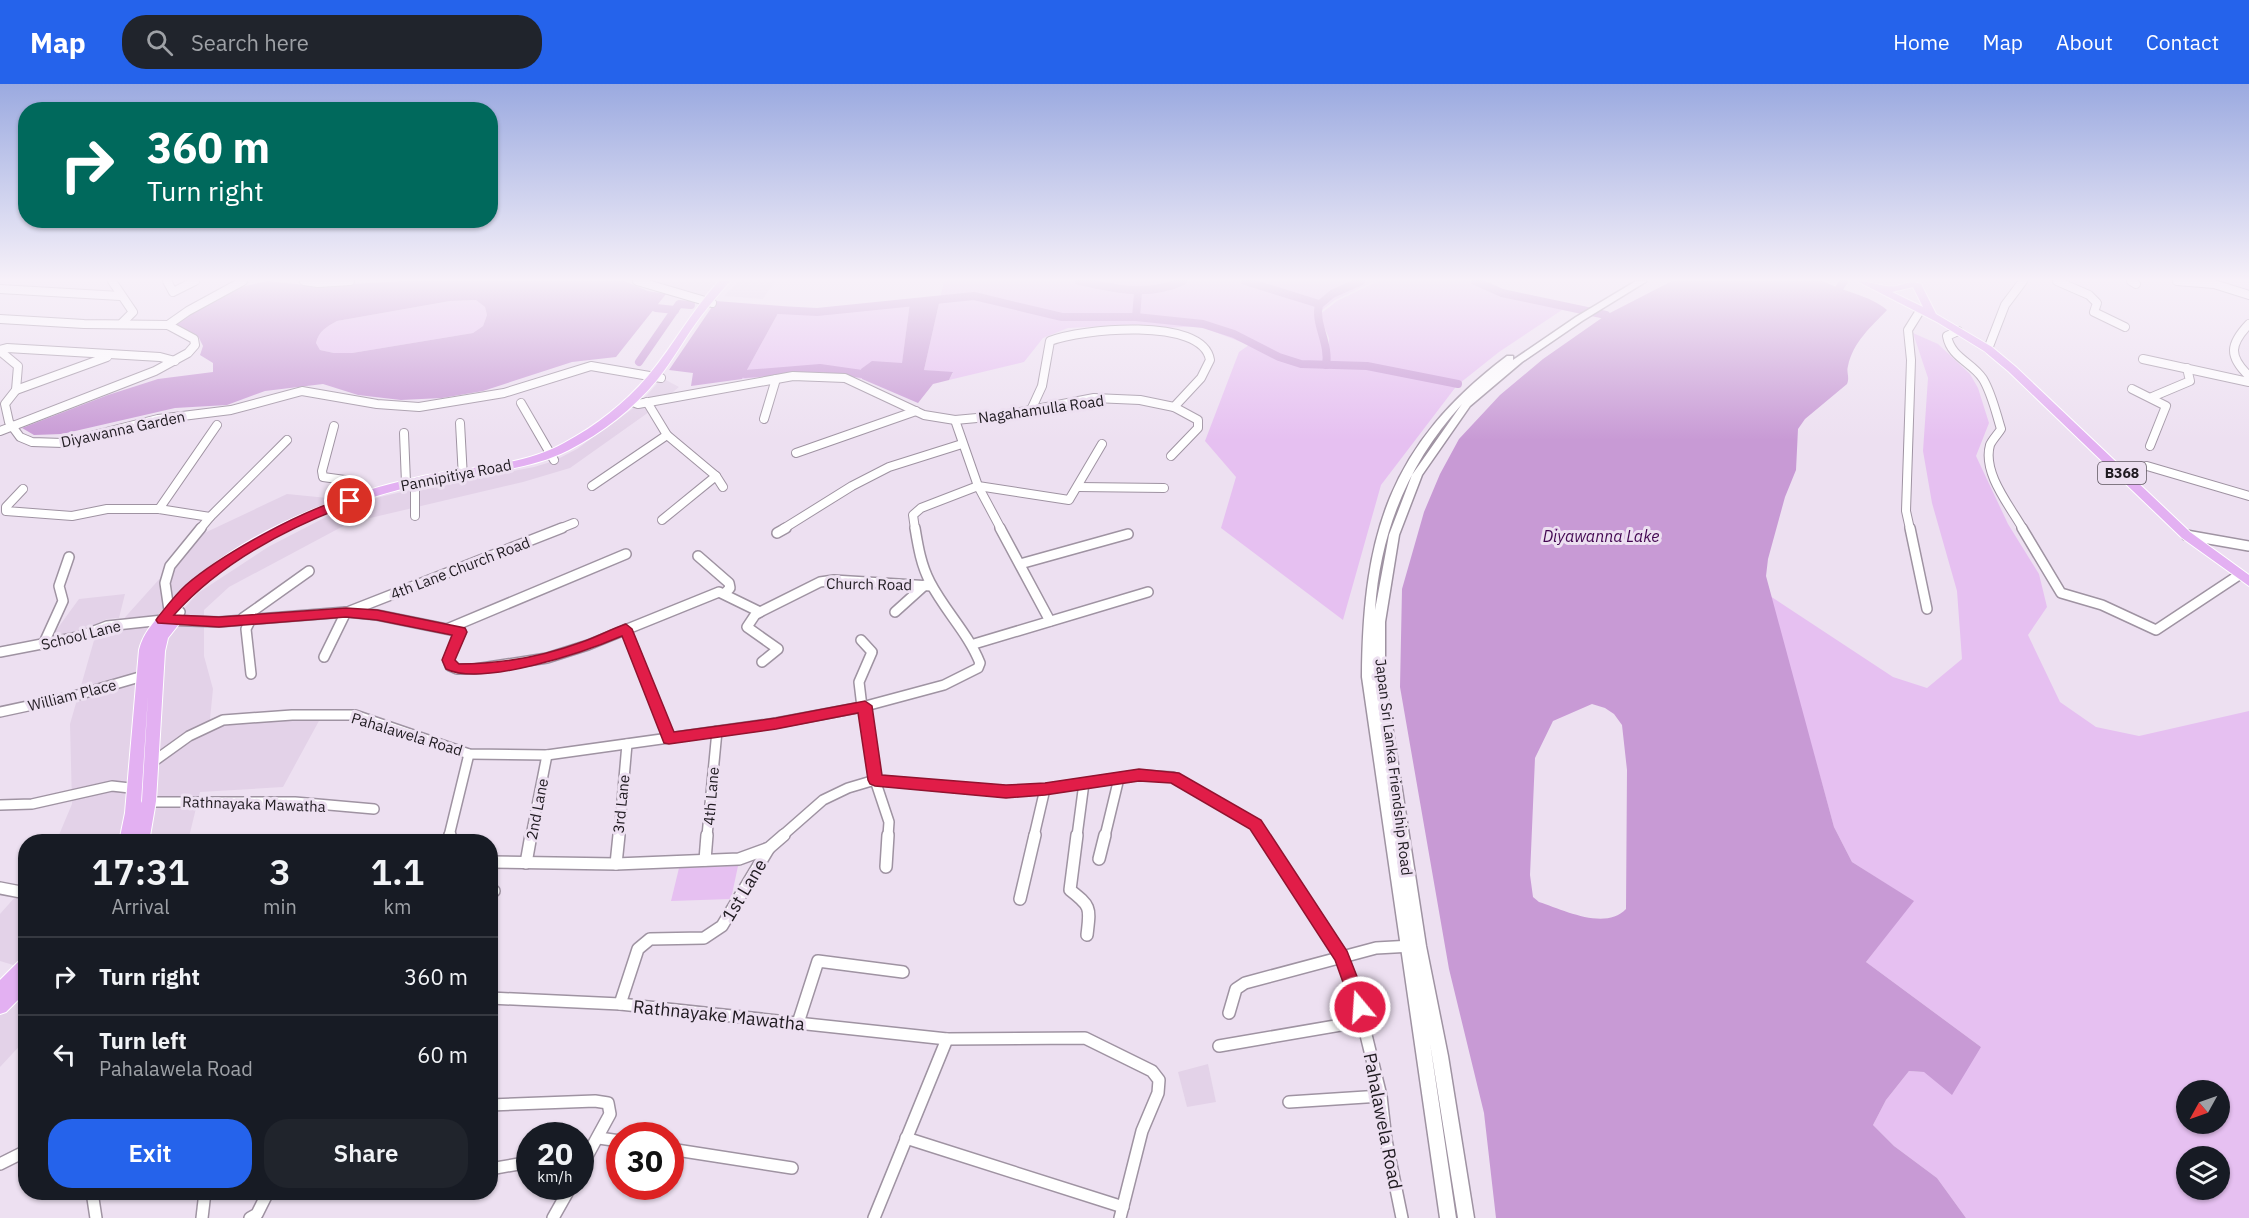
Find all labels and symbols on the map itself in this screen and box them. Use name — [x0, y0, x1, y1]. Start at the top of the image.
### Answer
street label: Nagahamulla Road — [977, 391, 1105, 427]
street label: Diyawanna Garden — [59, 407, 187, 451]
street label: Pannipitiya Road — [399, 455, 513, 495]
road number: B368 — [2098, 462, 2146, 484]
pin — [324, 475, 375, 526]
water label: Diyawanna Lake — [1543, 526, 1659, 546]
street label: 4th Lane Church Road — [388, 533, 532, 603]
street label: Church Road — [826, 574, 912, 594]
street label: School Lane — [39, 616, 123, 654]
street label: Japan Sri Lanka Friendship Road — [1371, 657, 1417, 877]
street label: William Place — [26, 675, 118, 715]
street label: Pahalawela Road — [349, 708, 465, 760]
street label: 4th Lane — [699, 766, 723, 826]
street label: 3rd Lane — [608, 774, 634, 834]
street label: 2nd Lane — [522, 777, 552, 841]
street label: Rathnayaka Mawatha — [182, 792, 326, 816]
street label: 1st Lane — [716, 855, 772, 925]
position arrow — [1328, 975, 1392, 1039]
street label: Rathnayake Mawatha — [632, 995, 806, 1035]
street label: Pahalawela Road — [1359, 1051, 1407, 1191]
north arrow — [2176, 1080, 2230, 1134]
speed limit sign: 30 — [606, 1122, 684, 1200]

